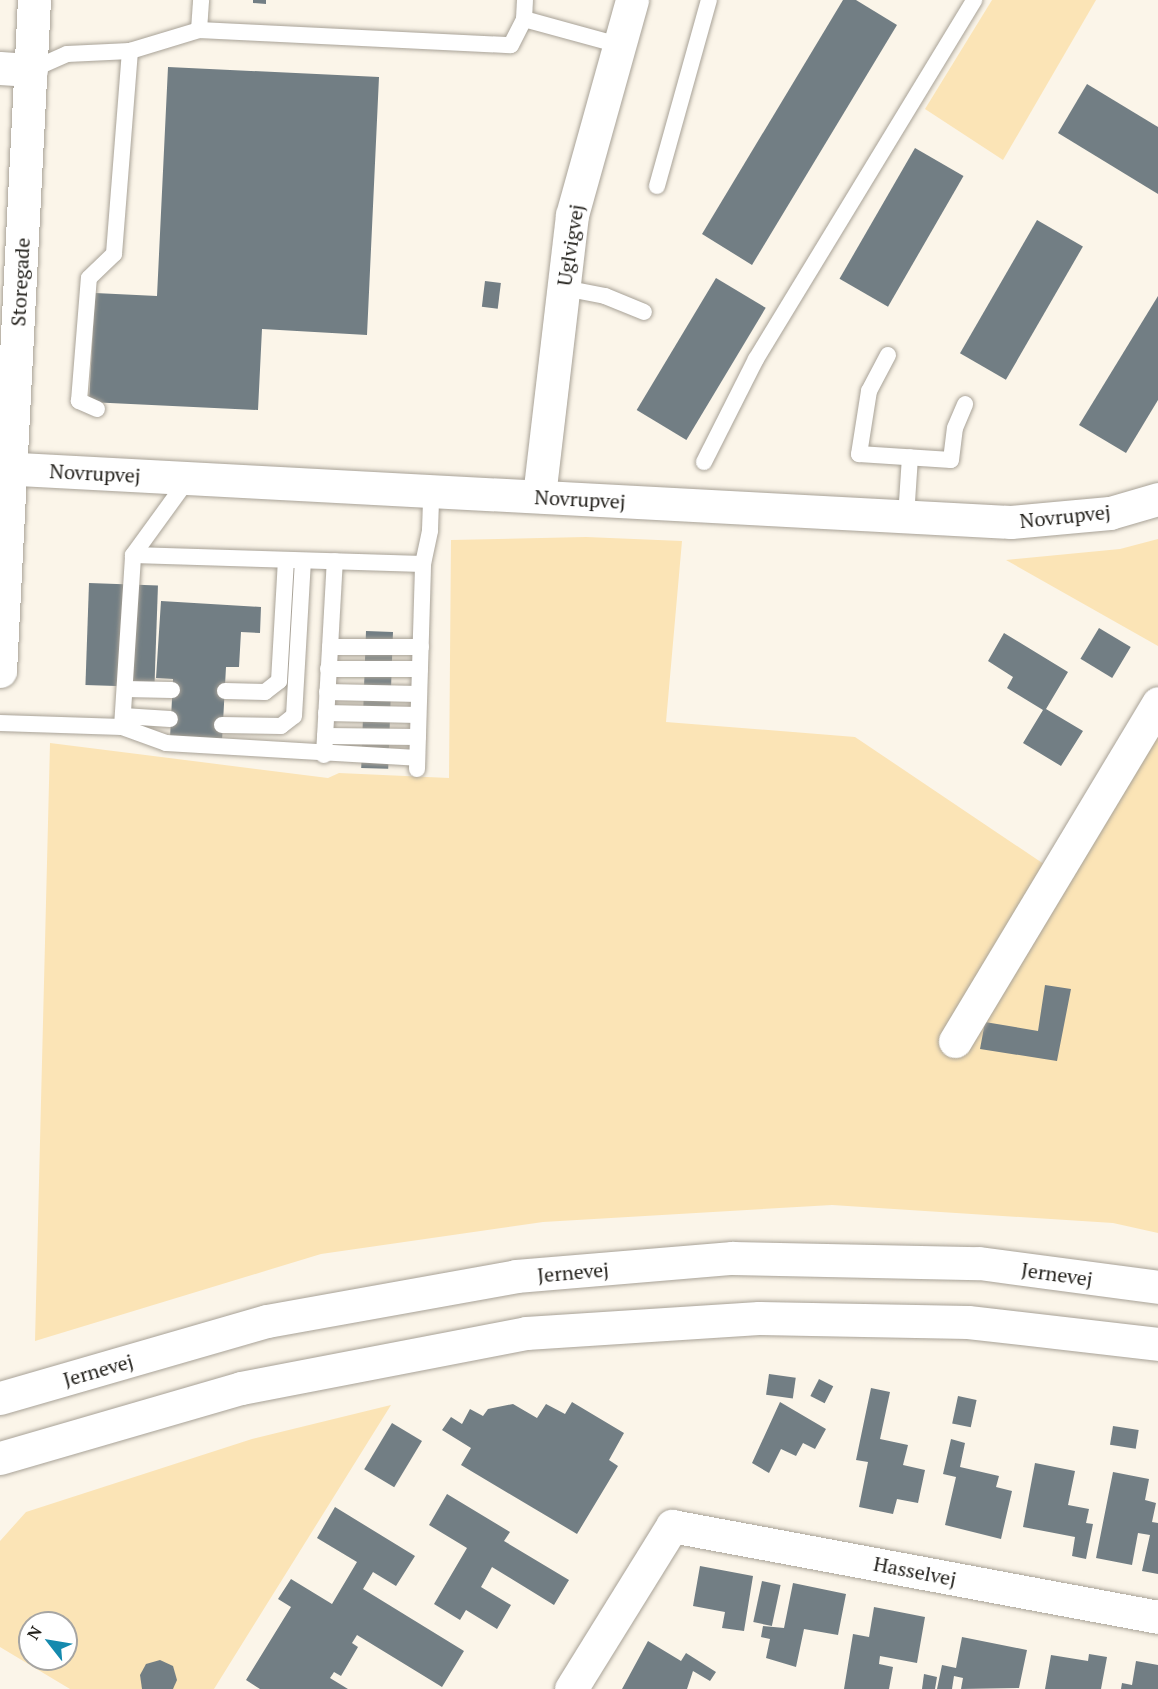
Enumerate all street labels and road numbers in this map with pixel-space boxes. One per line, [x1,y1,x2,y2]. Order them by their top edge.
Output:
street label: Uglvigvej [552,202,588,288]
street label: Storegade [6,237,34,327]
street label: Novrupvej [49,459,141,487]
street label: Novrupvej [534,485,626,513]
street label: Novrupvej [1018,499,1112,533]
street label: Jernevej [536,1257,610,1287]
street label: Jernevej [1020,1257,1094,1291]
street label: Jernevej [60,1349,136,1391]
street label: Hasselvej [872,1551,958,1591]

